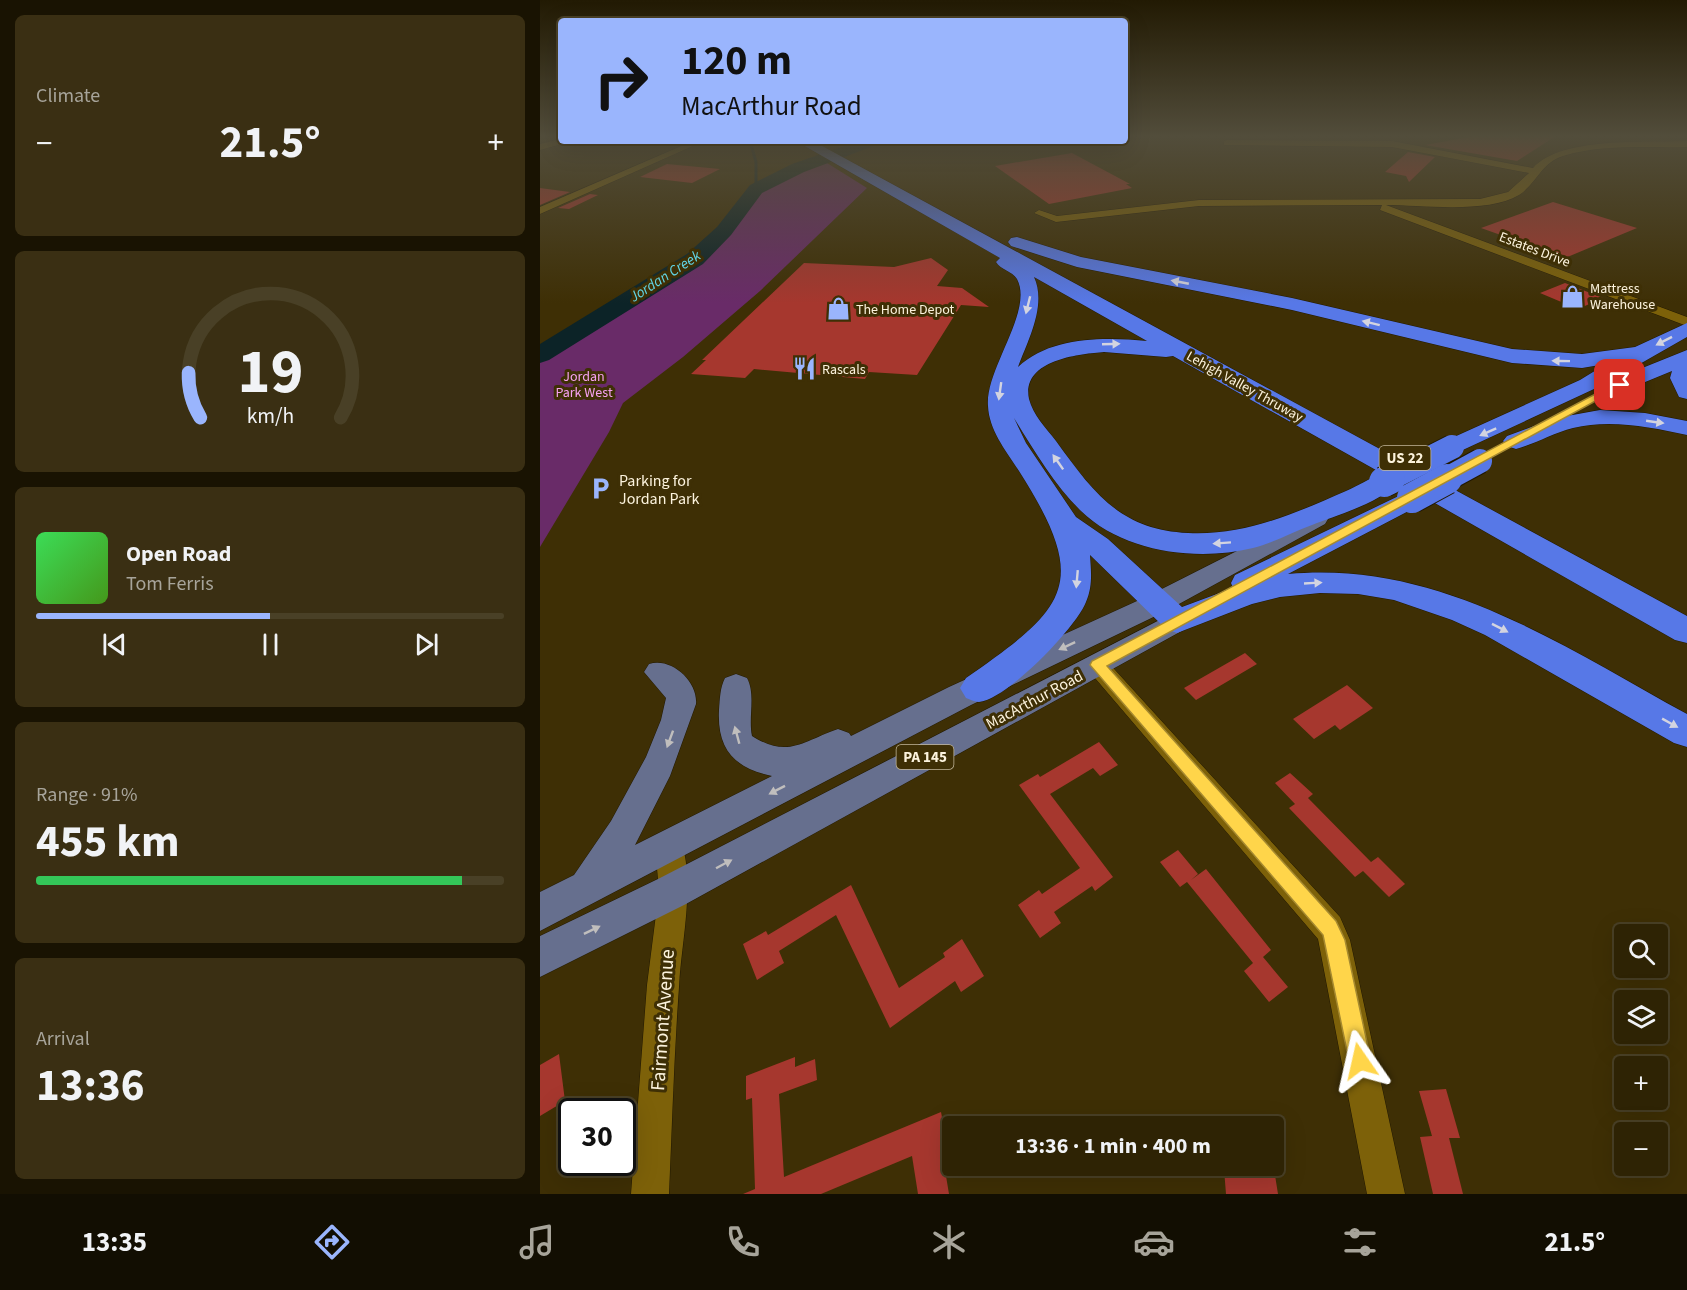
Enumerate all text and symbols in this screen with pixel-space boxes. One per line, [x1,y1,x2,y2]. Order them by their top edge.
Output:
text: 120 m [681,31,792,91]
icon: right [582,42,660,120]
text: Climate [36,82,100,110]
text: MacArthur Road [681,87,862,126]
text: 21.5° [219,111,321,175]
text: − [36,120,52,167]
text: + [488,120,504,167]
street label: Estates Drive [1496,227,1573,273]
water label: Jordan Creek [625,245,706,308]
one-way arrow [1170,277,1189,286]
place label: Mattress Warehouse [1590,279,1655,315]
shop icon: Mattress Warehouse [1559,283,1585,309]
shop icon: The Home Depot [825,296,851,322]
one-way arrow [1022,296,1032,314]
place label: The Home Depot [856,300,955,320]
one-way arrow [1361,317,1380,327]
text: 19 [237,328,303,417]
one-way arrow [1655,337,1672,346]
one-way arrow [1101,340,1120,349]
street label: Lehigh Valley Thruway [1183,346,1307,428]
restaurant icon: Rascals [791,356,817,382]
one-way arrow [1552,356,1571,365]
pin [1594,359,1645,410]
place label: Rascals [822,360,866,380]
park label: Jordan Park West [555,367,613,403]
icon: arrive [1603,368,1636,401]
one-way arrow [995,381,1005,400]
text: km/h [246,402,294,433]
one-way arrow [1645,417,1664,426]
one-way arrow [1478,427,1496,437]
road number: US 22 [1380,446,1430,470]
one-way arrow [1053,454,1064,470]
place label: Parking for Jordan Park [619,470,700,510]
parking icon: Parking for Jordan Park [588,476,614,502]
text: Open Road [126,538,231,570]
one-way arrow [1212,538,1231,547]
text: Tom Ferris [126,570,214,598]
one-way arrow [1072,570,1082,589]
one-way arrow [1304,578,1323,587]
one-way arrow [1492,623,1509,633]
icon: previous [98,628,131,661]
icon: pause [254,628,287,661]
icon: next [410,628,443,661]
one-way arrow [1059,642,1076,651]
street label: MacArthur Road [982,665,1087,735]
one-way arrow [1662,718,1679,728]
one-way arrow [731,726,741,744]
one-way arrow [664,730,674,748]
road number: PA 145 [896,745,954,769]
text: Range · 91% [36,781,137,809]
one-way arrow [768,785,785,795]
text: 455 km [36,810,180,874]
one-way arrow [716,859,733,869]
map controls [1614,924,1668,1176]
button: search [1614,924,1668,978]
one-way arrow [584,926,601,935]
street label: Fairmont Avenue [644,948,682,1092]
button: layers [1614,990,1668,1044]
text: Arrival [36,1025,90,1053]
position arrow [1328,1029,1392,1093]
text: 13:36 [36,1054,145,1118]
button: + [1614,1056,1668,1110]
speed limit sign: 30 [558,1098,636,1176]
button: − [1614,1122,1668,1176]
text: 13:36 · 1 min · 400 m [1015,1130,1211,1162]
icon: directions [311,1221,353,1263]
icon: music [516,1221,558,1263]
icon: phone [722,1221,764,1263]
icon: climate [928,1221,970,1263]
icon: car [1133,1221,1175,1263]
icon: filters [1339,1221,1381,1263]
text: 13:35 [82,1223,147,1262]
text: 21.5° [1544,1223,1605,1262]

